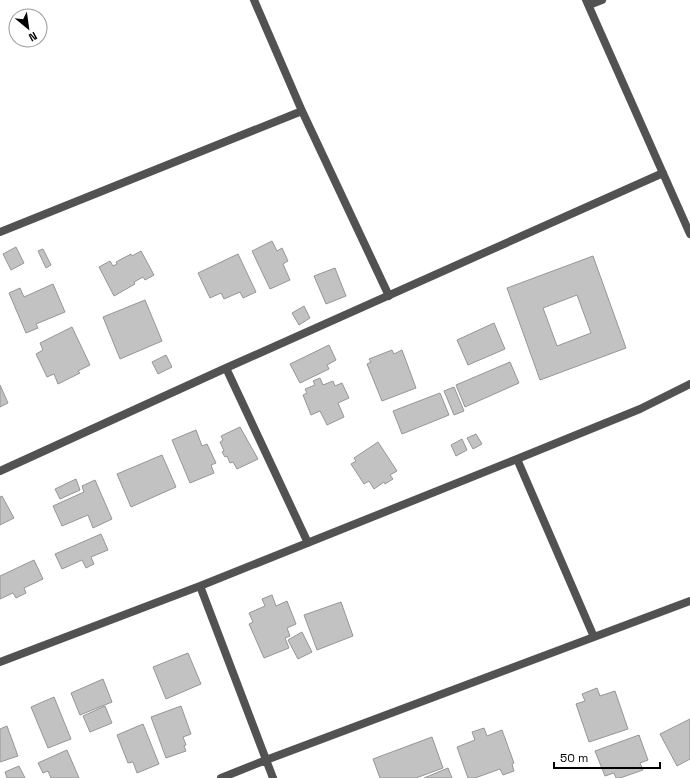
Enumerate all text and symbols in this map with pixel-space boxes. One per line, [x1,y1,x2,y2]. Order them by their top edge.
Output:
north arrow [8,8,48,48]
text: N [26,29,39,45]
scale bar [554,744,660,770]
text: 50 m [560,750,588,766]

